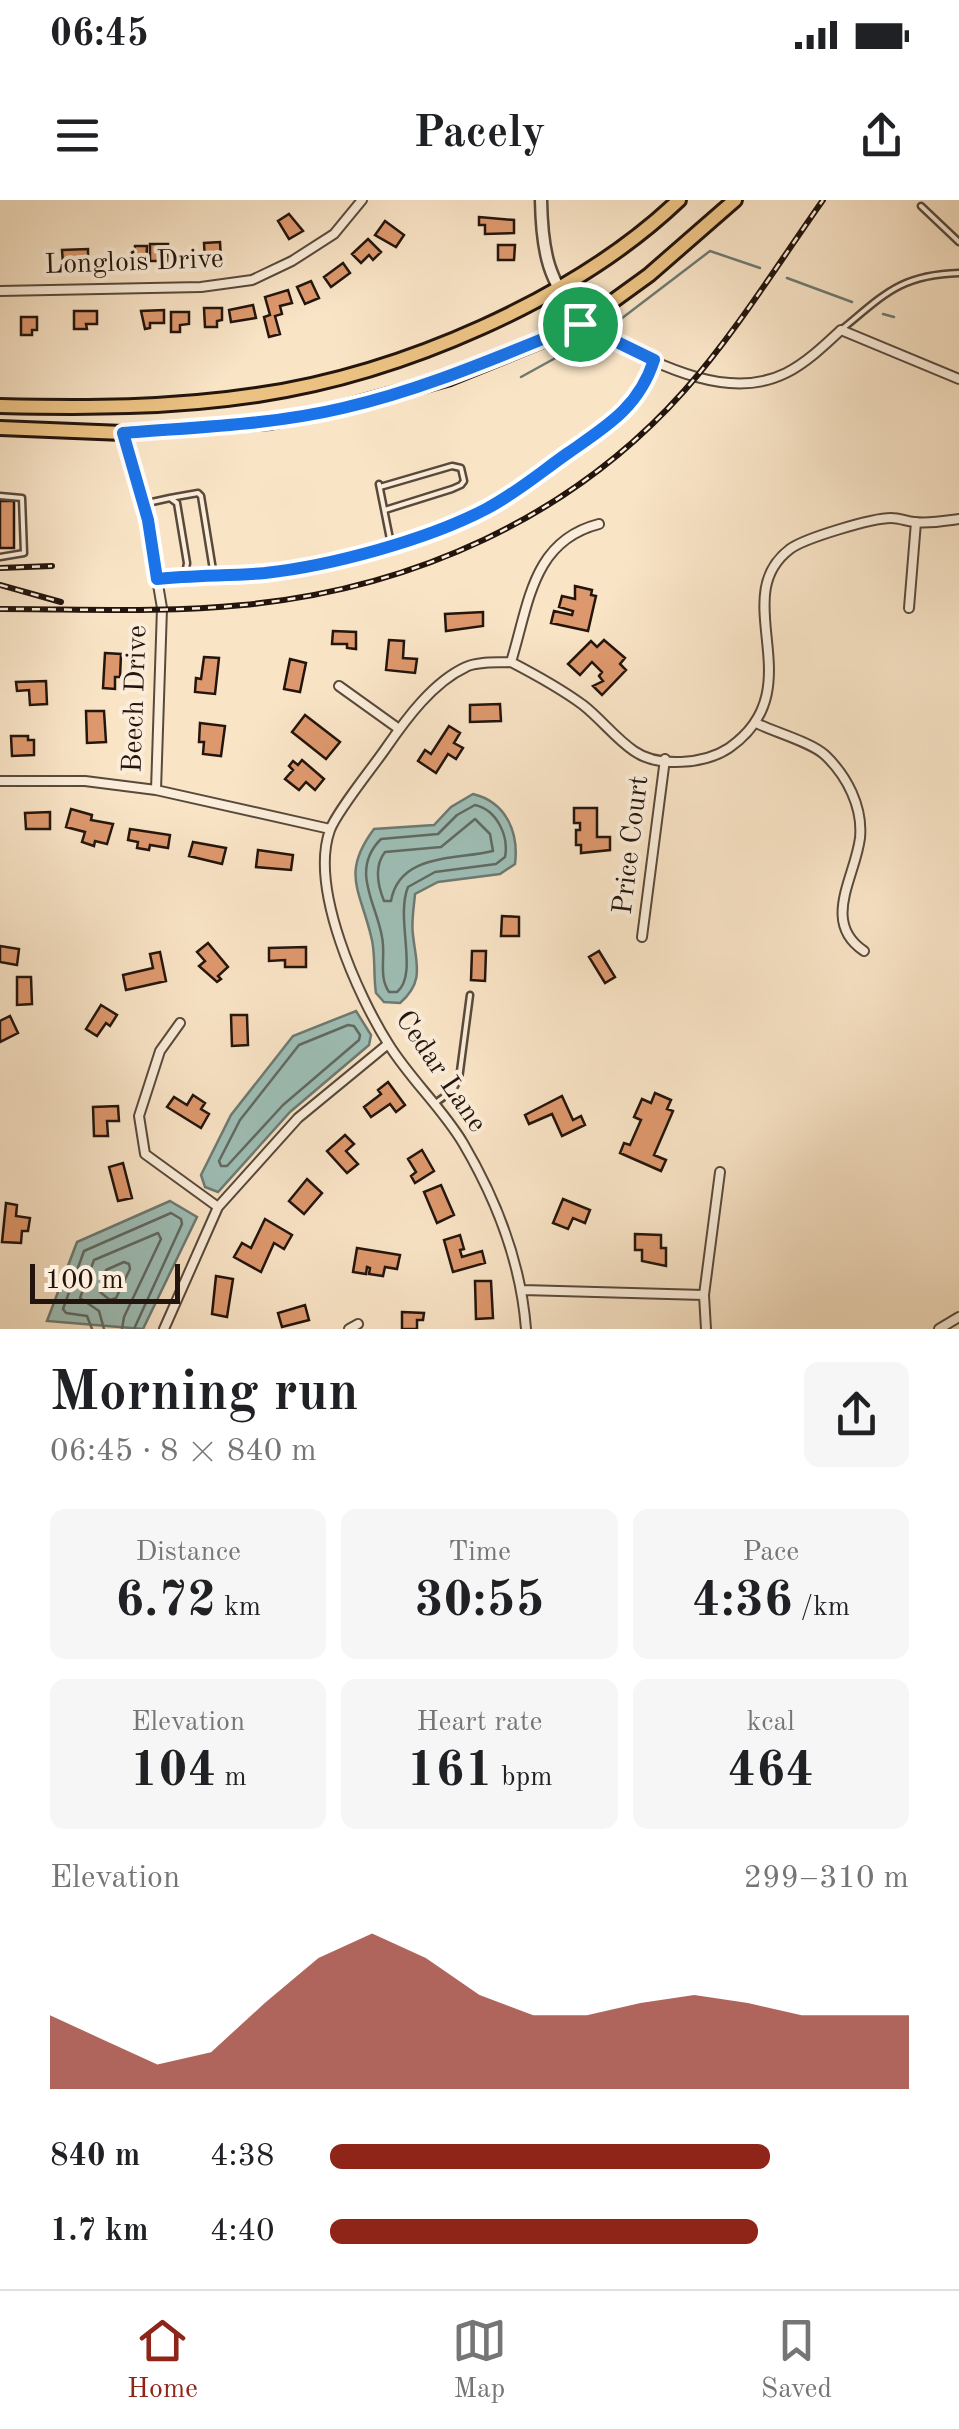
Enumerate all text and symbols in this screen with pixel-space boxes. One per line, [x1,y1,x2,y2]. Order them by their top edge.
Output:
text: 06:45 [50,16,149,54]
icon: menu [50,108,105,163]
icon: share [854,108,909,163]
text: Pacely [413,112,546,157]
street label: Longlois Drive [44,246,224,280]
pin [538,282,623,367]
icon: arrive [553,297,608,352]
street label: Beech Drive [119,625,153,773]
street label: Price Court [610,774,654,916]
street label: Cedar Lane [389,1006,491,1138]
scale bar [30,1259,180,1304]
text: 100 m [45,1267,124,1295]
button: share [804,1362,909,1467]
text: Morning run [50,1367,359,1422]
text: 06:45 · 8 × 840 m [50,1436,317,1468]
text: Distance [135,1539,241,1567]
text: Time [448,1539,511,1567]
text: Pace [742,1539,799,1567]
text: 6.72 [115,1577,216,1627]
text: 30:55 [414,1577,544,1627]
text: 4:36 [692,1577,793,1627]
text: km [216,1594,261,1622]
text: /km [793,1594,850,1622]
text: Elevation [131,1709,245,1737]
text: Heart rate [417,1709,542,1737]
text: kcal [747,1709,795,1737]
text: 104 [130,1747,217,1797]
text: 161 [407,1747,494,1797]
text: 464 [727,1747,814,1797]
text: m [217,1764,247,1792]
text: bpm [494,1764,552,1792]
text: Elevation [50,1863,180,1895]
text: 299–310 m [743,1863,909,1895]
text: 840 m [50,2141,140,2173]
text: 4:38 [210,2141,275,2173]
text: 1.7 km [50,2216,149,2248]
text: 4:40 [210,2216,275,2248]
tab: Home [127,2313,198,2408]
tab: Map [452,2313,507,2408]
tab: Saved [761,2313,832,2408]

